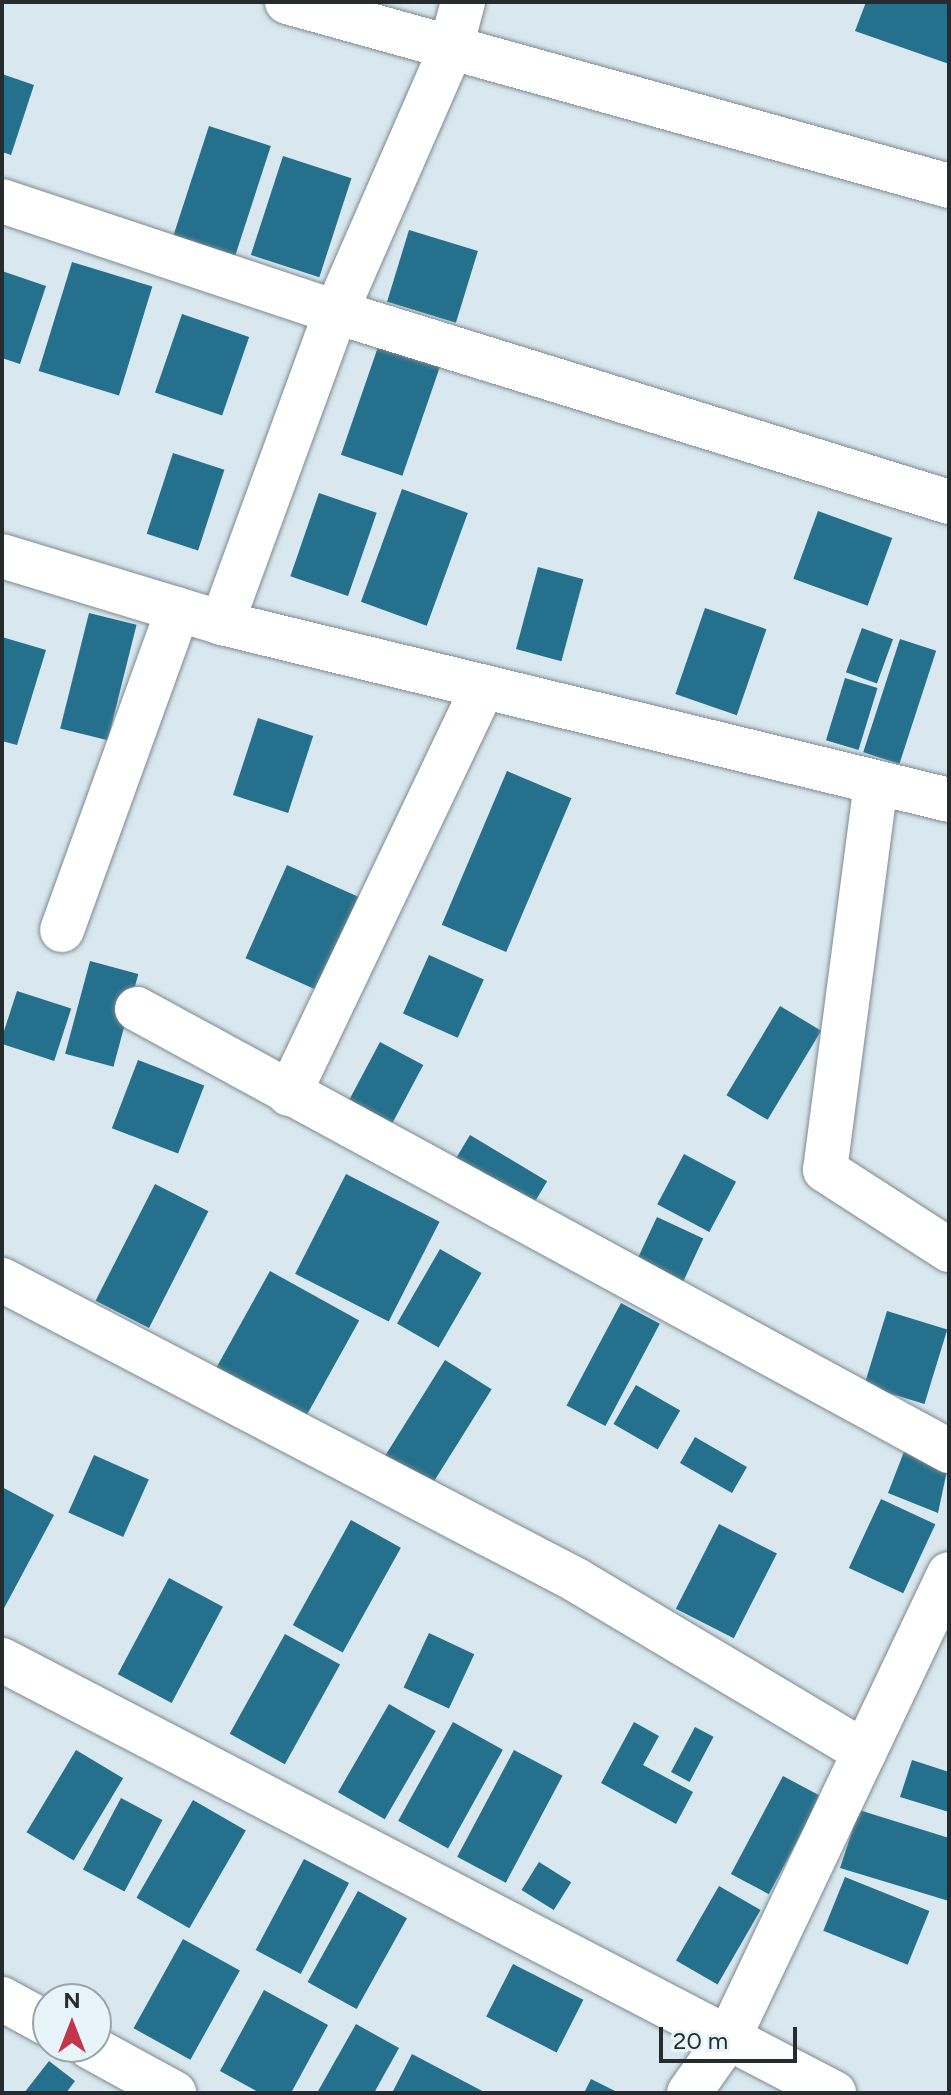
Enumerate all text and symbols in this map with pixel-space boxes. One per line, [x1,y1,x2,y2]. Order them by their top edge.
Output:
north arrow [32,1983,112,2063]
text: N [63,1987,81,2014]
scale bar [663,2011,801,2061]
text: 20 m [673,2026,728,2055]

